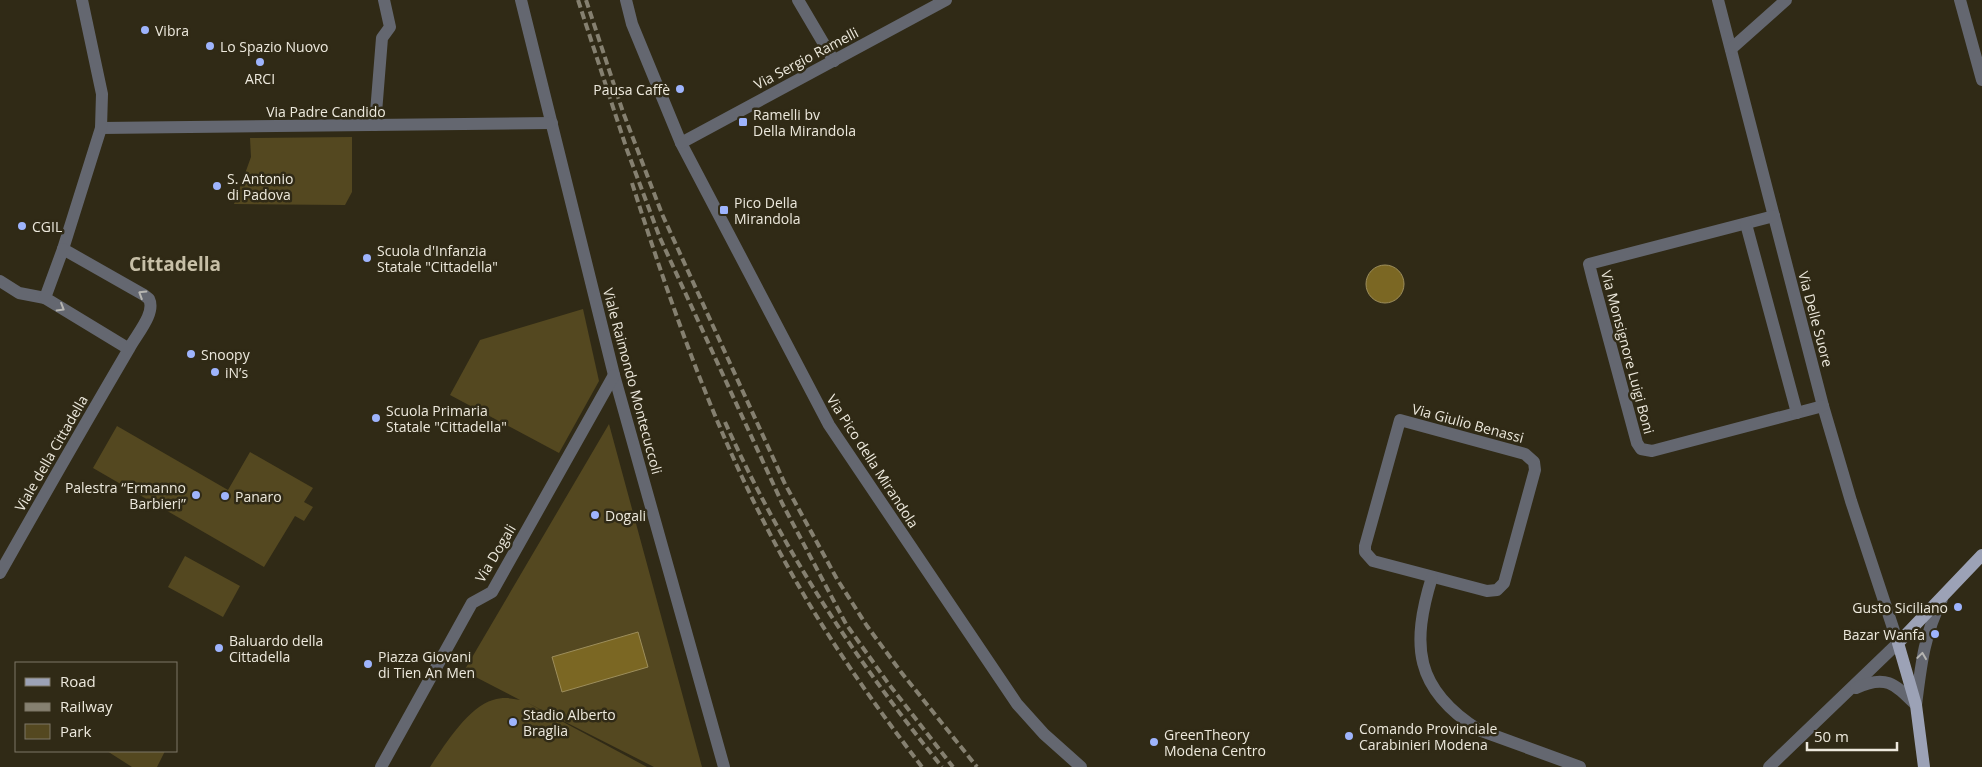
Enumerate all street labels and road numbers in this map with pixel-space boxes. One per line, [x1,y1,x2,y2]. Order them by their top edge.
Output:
street label: Via Sergio Ramelli [751,22,861,94]
street label: Via Padre Candido [266,102,386,121]
street label: Via Monsignore Luigi Boni [1597,268,1659,436]
street label: Via Delle Suore [1794,269,1838,369]
street label: Viale Raimondo Montecuccoli [599,286,667,476]
street label: Via Pico della Mirandola [823,391,923,531]
street label: Viale della Cittadella [10,392,92,514]
street label: Via Giulio Benassi [1410,399,1526,447]
street label: Via Dogali [470,521,520,585]

